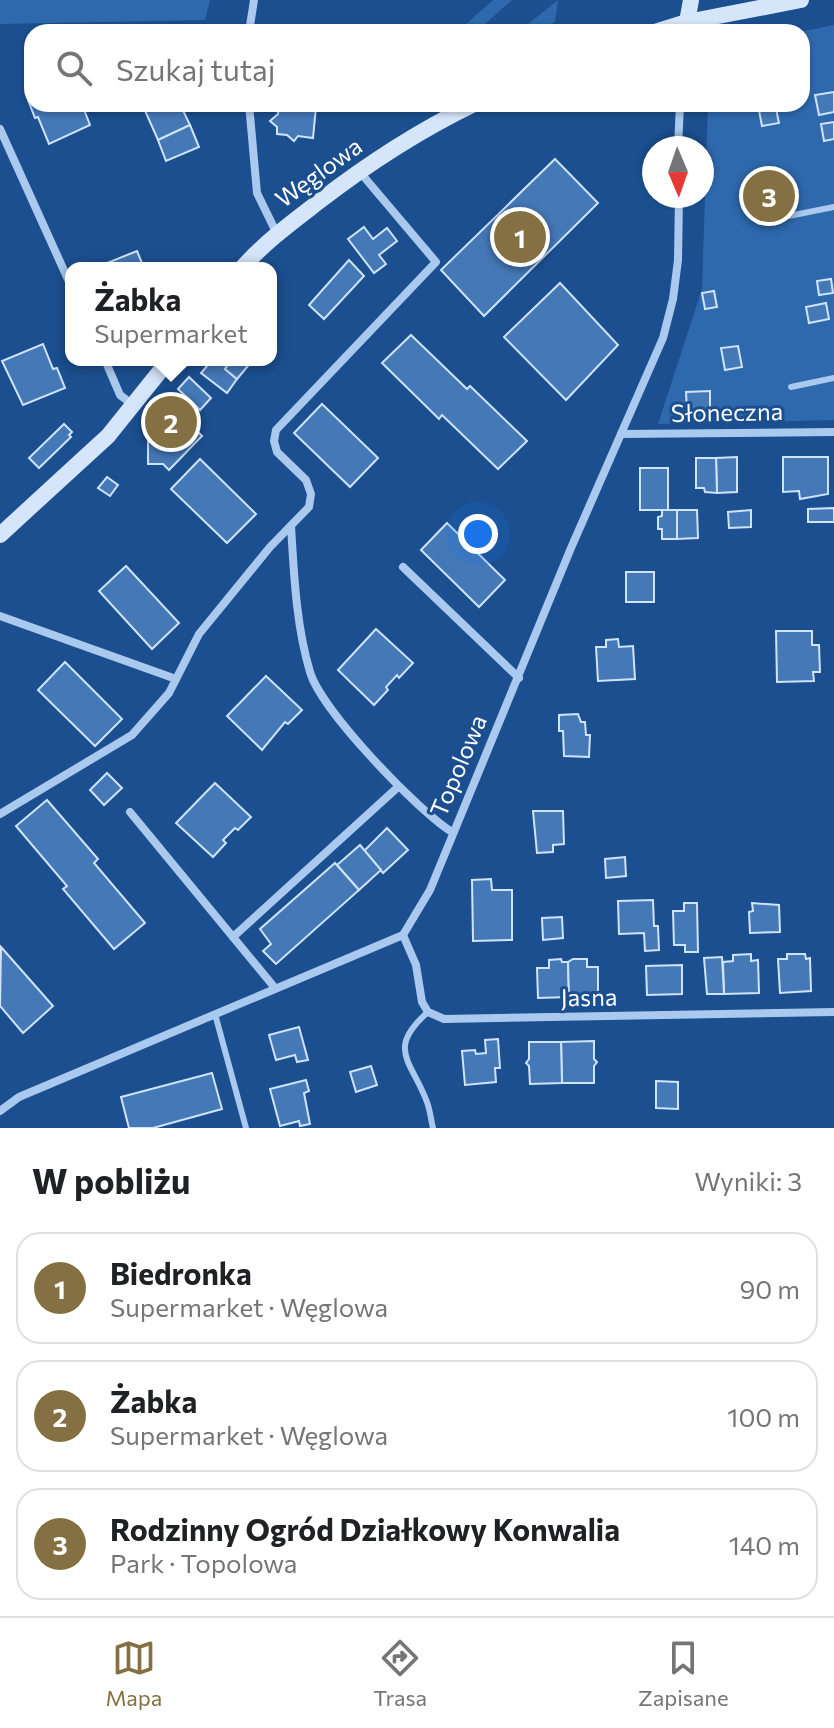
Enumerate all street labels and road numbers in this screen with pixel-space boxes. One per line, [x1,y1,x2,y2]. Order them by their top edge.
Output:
street label: Węglowa [269,131,367,213]
street label: Słoneczna [671,396,783,427]
street label: Topolowa [423,710,492,821]
street label: Jasna [560,982,618,1011]

